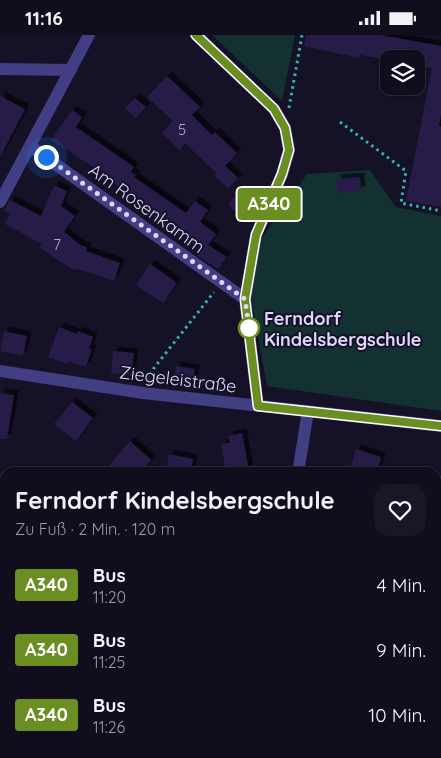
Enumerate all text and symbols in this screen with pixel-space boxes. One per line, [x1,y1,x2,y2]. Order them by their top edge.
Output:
text: 11:16 [25,6,63,30]
map controls [380,50,425,95]
button: layers [380,50,425,95]
house number: 5 [178,120,186,139]
your location [34,145,59,170]
street label: Am Rosenkamm [84,158,210,258]
line badge: A340 [234,188,304,220]
text: A340 [248,192,290,215]
house number: 7 [53,235,61,254]
place label: Ferndorf Kindelsbergschule [264,307,421,351]
marker: Ferndorf Kindelsbergschule [238,317,260,339]
street label: Ziegeleistraße [118,360,238,398]
button: heart [374,484,426,536]
text: Ferndorf Kindelsbergschule [15,485,335,515]
text: Zu Fuß · 2 Min. · 120 m [15,519,175,539]
text: Bus [93,563,126,587]
text: A340 [25,573,68,596]
text: 4 Min. [377,573,426,597]
text: 11:20 [93,587,126,607]
text: Bus [93,628,126,652]
text: A340 [25,638,68,661]
text: 9 Min. [376,638,426,662]
text: 11:25 [93,652,125,672]
text: Bus [93,693,126,717]
text: A340 [25,703,68,726]
text: 10 Min. [368,703,426,727]
text: 11:26 [93,717,125,737]

